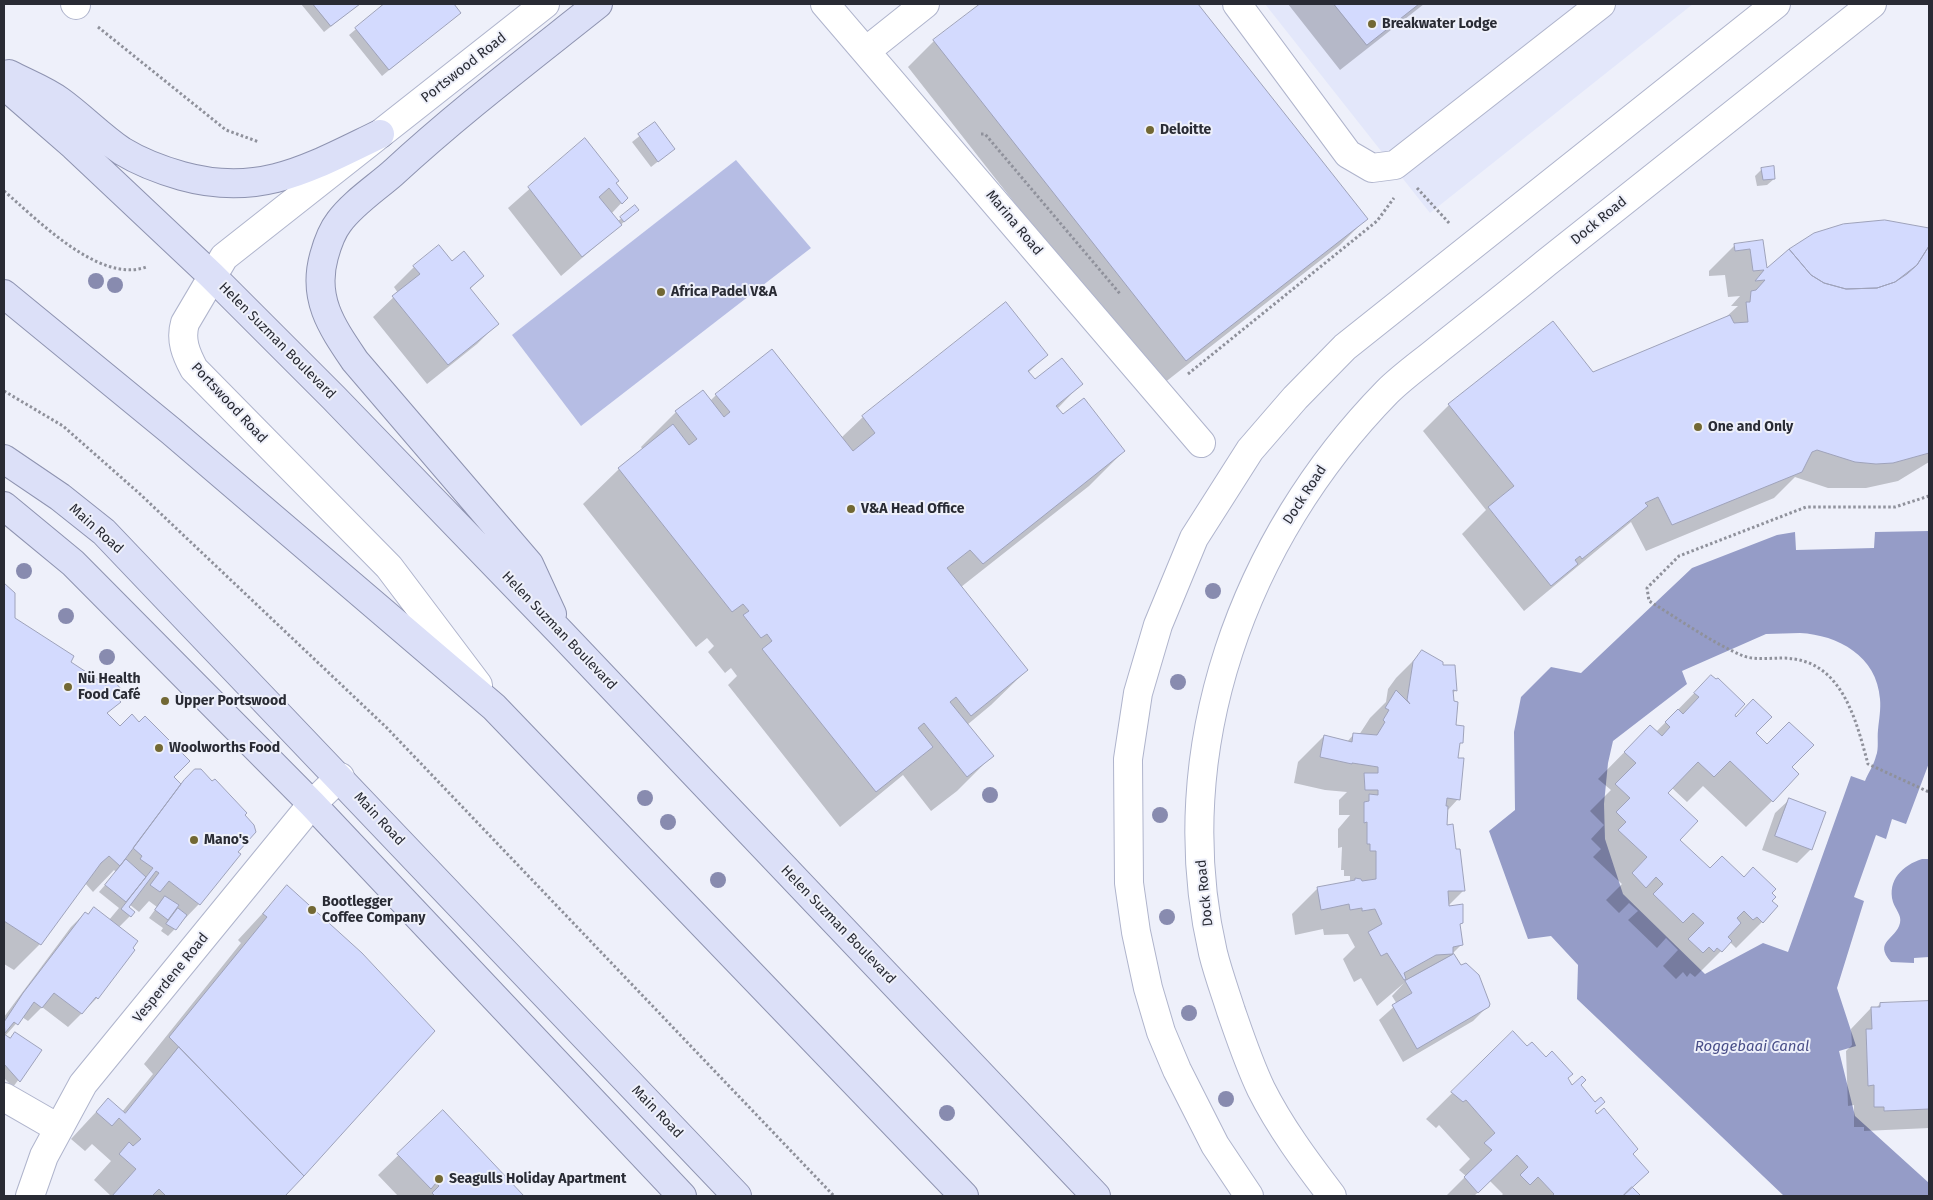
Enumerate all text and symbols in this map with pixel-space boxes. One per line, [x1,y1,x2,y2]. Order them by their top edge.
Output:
place label: Breakwater Lodge [1382,16,1497,32]
marker: Breakwater Lodge [1366,18,1378,30]
street label: Portswood Road [418,30,510,106]
place label: Deloitte [1160,122,1211,138]
marker: Deloitte [1144,124,1156,136]
street label: Marina Road [982,187,1046,259]
street label: Dock Road [1568,193,1630,249]
street label: Helen Suzman Boulevard [215,279,339,403]
place label: Africa Padel V&A [671,284,777,300]
marker: Africa Padel V&A [655,286,667,298]
street label: Portswood Road [188,359,270,447]
place label: One and Only [1708,419,1793,435]
marker: One and Only [1692,421,1704,433]
street label: Dock Road [1280,462,1330,528]
street label: Main Road [66,500,126,558]
place label: V&A Head Office [861,501,964,517]
marker: V&A Head Office [845,503,857,515]
street label: Helen Suzman Boulevard [498,568,620,694]
place label: Nü Health Food Café [78,671,141,704]
marker: Nü Health Food Café [62,681,74,693]
place label: Upper Portswood [175,693,287,709]
marker: Upper Portswood [159,695,171,707]
place label: Woolworths Food [169,740,280,756]
marker: Woolworths Food [153,742,165,754]
street label: Main Road [350,789,408,849]
place label: Mano's [204,832,249,848]
marker: Mano's [188,834,200,846]
street label: Dock Road [1193,859,1217,927]
street label: Helen Suzman Boulevard [777,862,899,988]
place label: Bootlegger Coffee Company [322,894,425,926]
marker: Bootlegger Coffee Company [306,904,318,916]
street label: Vesperdene Road [130,930,212,1026]
water label: Roggebaai Canal [1695,1038,1809,1056]
street label: Main Road [628,1082,686,1142]
place label: Seagulls Holiday Apartment [449,1171,626,1187]
marker: Seagulls Holiday Apartment [433,1173,445,1185]

